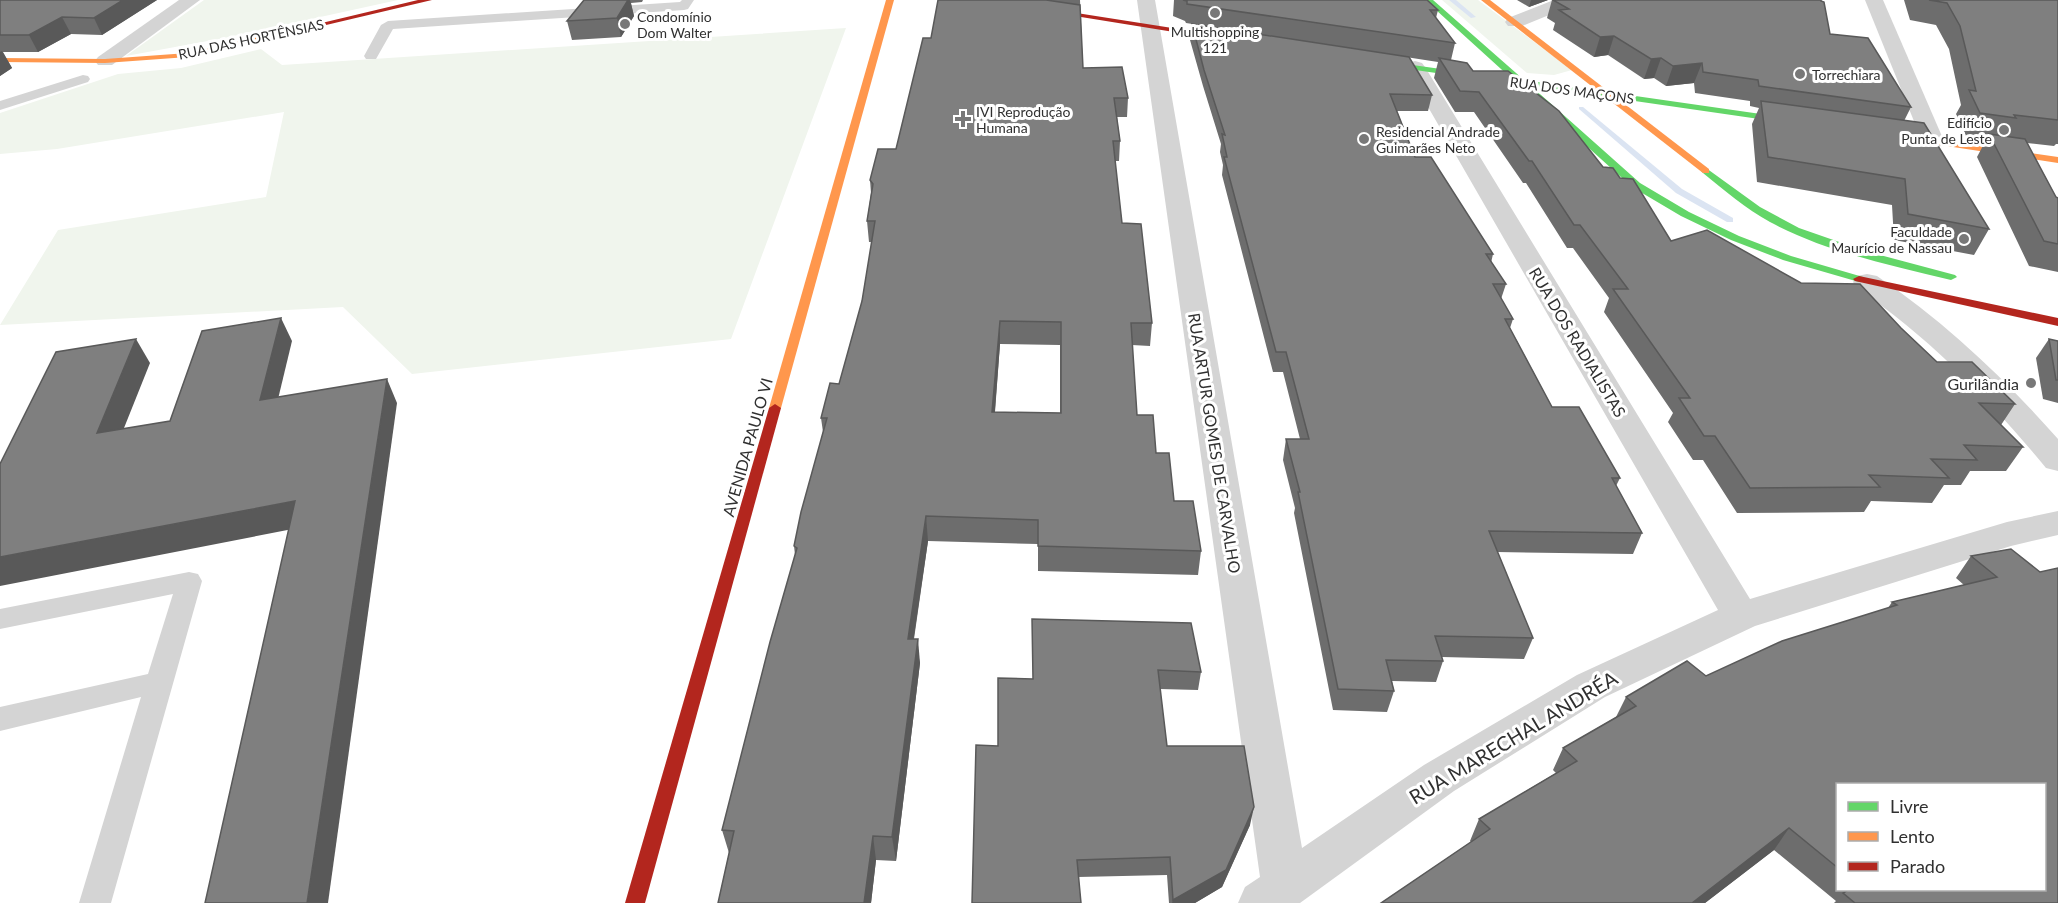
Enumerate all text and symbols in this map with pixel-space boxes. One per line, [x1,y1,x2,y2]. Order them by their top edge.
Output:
marker: Multishopping 121 [1208,6,1222,20]
place label: Condomínio Dom Walter [637,8,712,41]
street label: RUA DAS HORTÊNSIAS [177,15,325,63]
marker: Condomínio Dom Walter [618,17,632,31]
place label: Multishopping 121 [1171,23,1259,56]
place label: Torrechiara [1812,66,1881,83]
marker: Torrechiara [1793,67,1807,81]
street label: RUA DOS MAÇONS [1509,73,1635,107]
place label: IVI Reprodução Humana [976,103,1070,136]
marker: IVI Reprodução Humana [954,110,972,128]
place label: Edifício Punta de Leste [1901,114,1992,147]
place label: Residencial Andrade Guimarães Neto [1376,123,1500,156]
marker: Edifício Punta de Leste [1997,123,2011,137]
marker: Residencial Andrade Guimarães Neto [1357,132,1371,146]
place label: Faculdade Maurício de Nassau [1831,223,1952,256]
marker: Faculdade Maurício de Nassau [1957,232,1971,246]
street label: RUA DOS RADIALISTAS [1526,264,1630,420]
street label: RUA ARTUR GOMES DE CARVALHO [1185,311,1245,575]
place label: Gurilândia [1947,374,2019,393]
street label: AVENIDA PAULO VI [718,375,776,519]
marker: Gurilândia [2024,376,2038,390]
street label: RUA MARECHAL ANDRÉA [1405,665,1622,809]
legend [1836,783,2046,891]
text: Livre [1890,795,1929,817]
text: Lento [1890,825,1935,847]
text: Parado [1890,855,1945,877]

